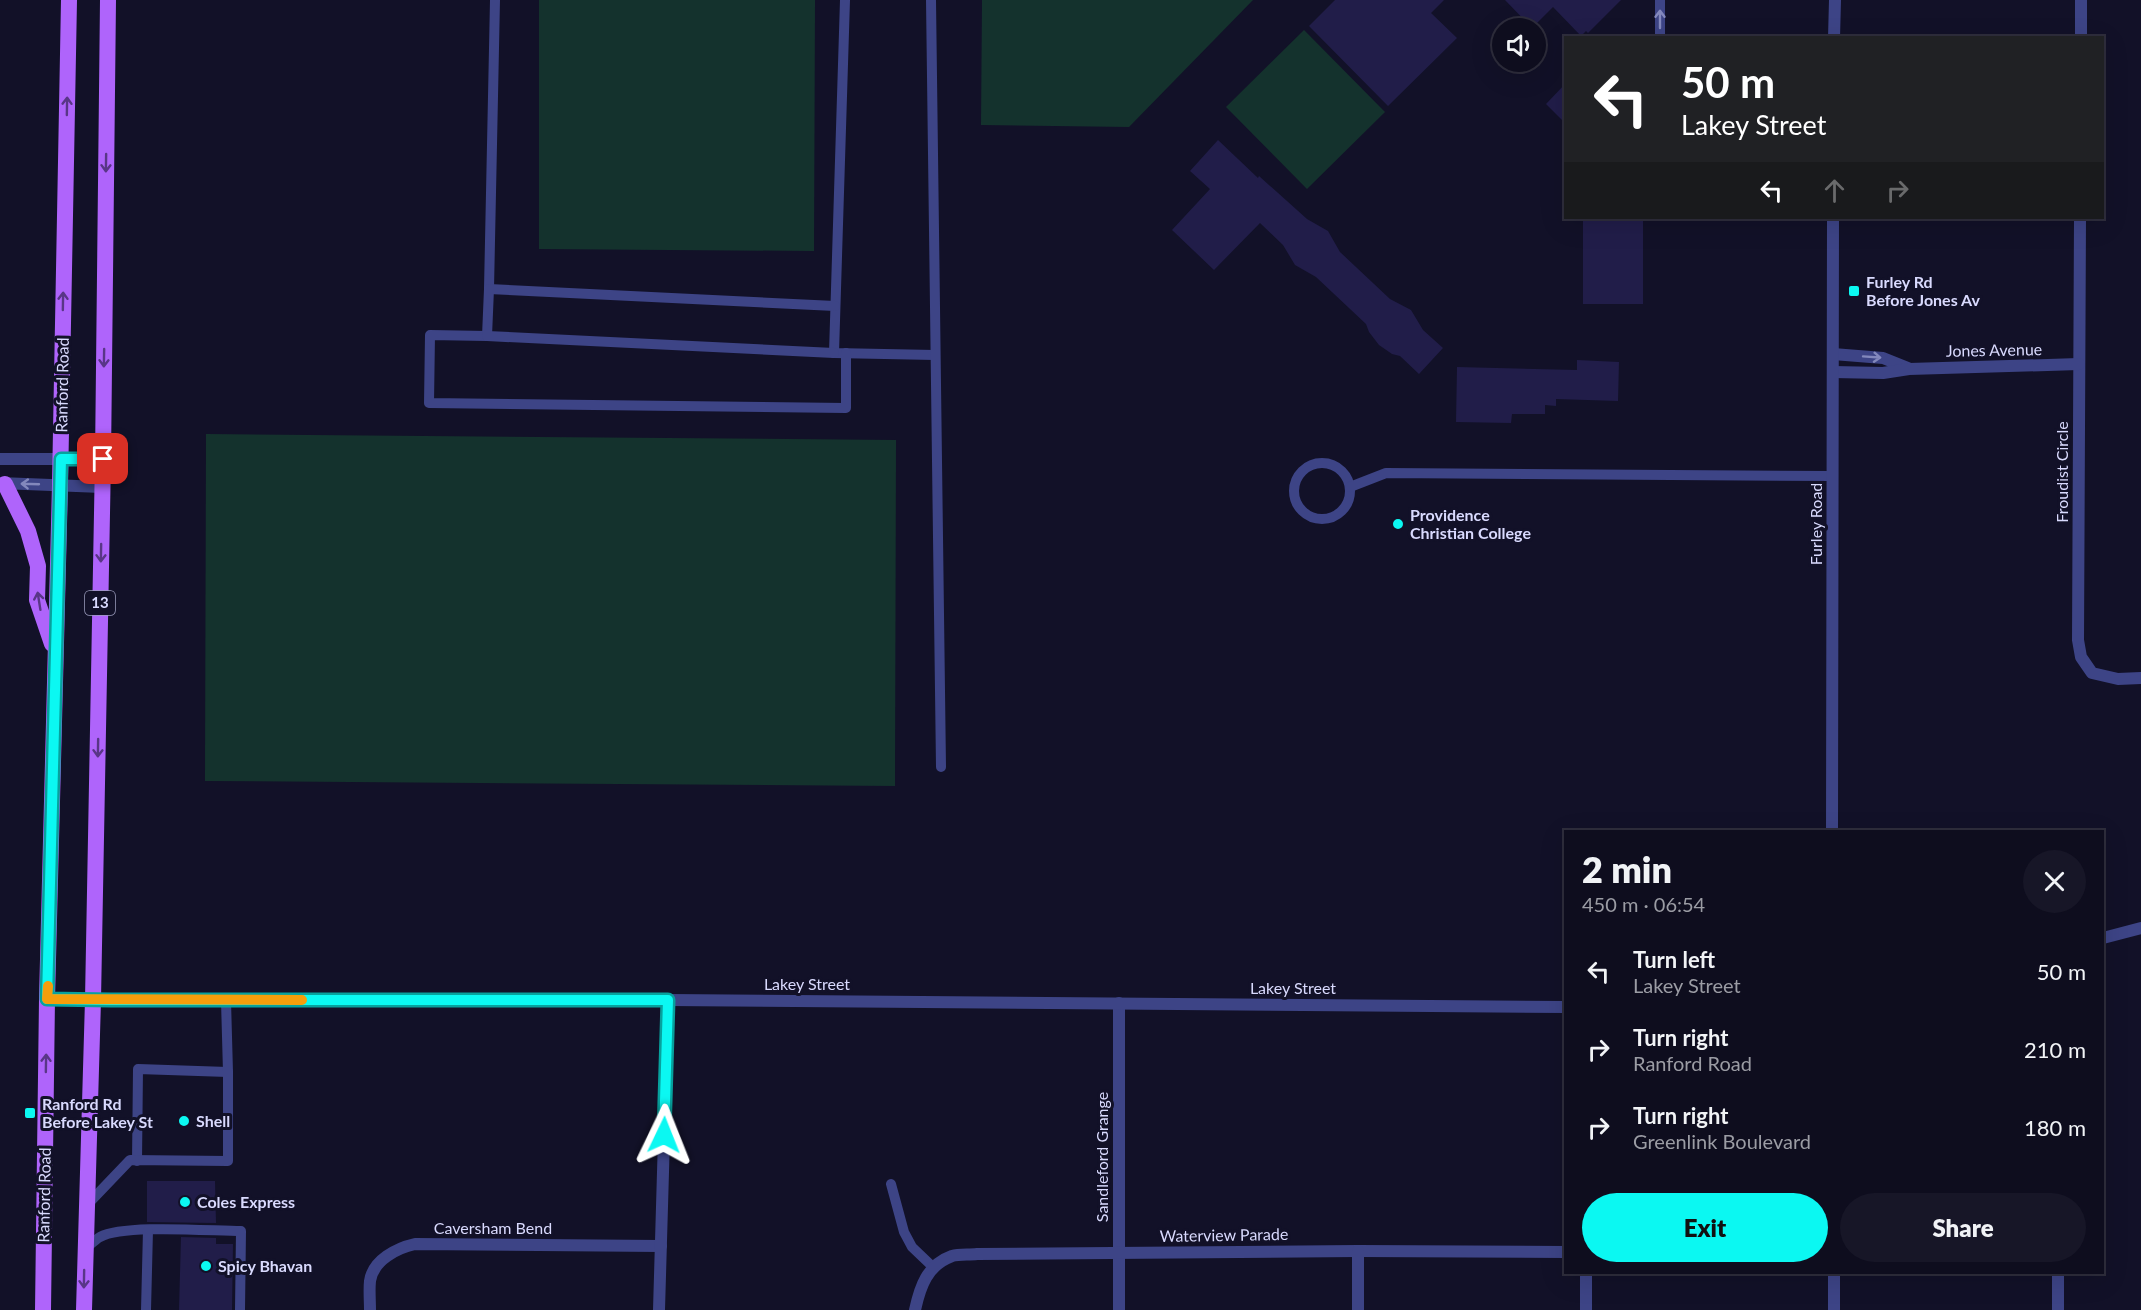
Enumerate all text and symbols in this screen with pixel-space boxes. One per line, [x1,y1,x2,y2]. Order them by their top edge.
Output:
one-way arrow [1654,9,1666,29]
map controls [1492,18,1546,72]
button: sound [1492,18,1546,72]
text: 50 m [1681,57,1775,107]
icon: left [1582,60,1660,138]
one-way arrow [61,96,73,116]
text: Lakey Street [1681,108,1826,141]
one-way arrow [100,153,112,173]
icon: left [1755,174,1788,207]
icon: ahead [1818,174,1851,207]
icon: right [1881,174,1914,207]
place label: Furley Rd Before Jones Av [1866,272,1980,309]
marker: Furley Rd Before Jones Av [1847,284,1861,298]
one-way arrow [58,291,69,311]
street label: Ranford Road [51,337,72,433]
street label: Jones Avenue [1946,339,2042,360]
one-way arrow [98,348,110,368]
one-way arrow [1862,352,1881,363]
street label: Froudist Circle [2052,421,2071,523]
pin [77,433,128,484]
icon: arrive [86,442,119,475]
one-way arrow [21,479,41,490]
street label: Furley Road [1806,483,1825,565]
place label: Providence Christian College [1410,505,1531,542]
marker: Providence Christian College [1391,517,1405,531]
one-way arrow [95,543,107,563]
one-way arrow [33,591,44,611]
road number: 13 [85,591,115,615]
one-way arrow [92,738,103,758]
text: 2 min [1582,847,1672,891]
button: close [2023,850,2086,913]
text: 450 m · 06:54 [1582,892,1705,916]
text: Turn left [1633,946,1715,973]
icon: left [1582,955,1615,988]
text: 50 m [2037,958,2086,985]
text: Lakey Street [1633,973,1741,997]
street label: Lakey Street [764,974,850,993]
street label: Lakey Street [1250,978,1336,997]
text: Turn right [1633,1024,1728,1051]
icon: right [1582,1033,1615,1066]
text: 210 m [2024,1036,2086,1063]
text: Ranford Road [1633,1051,1752,1075]
one-way arrow [40,1053,52,1073]
street label: Sandleford Grange [1092,1092,1111,1222]
place label: Ranford Rd Before Lakey St [42,1094,153,1131]
text: Turn right [1633,1102,1728,1129]
position arrow [632,1103,696,1167]
marker: Ranford Rd Before Lakey St [23,1106,37,1120]
place label: Shell [196,1111,230,1130]
icon: right [1582,1111,1615,1144]
marker: Shell [177,1114,191,1128]
text: 180 m [2024,1114,2086,1141]
text: Greenlink Boulevard [1633,1129,1811,1153]
street label: Ranford Road [33,1147,54,1243]
place label: Coles Express [197,1192,295,1211]
button: Exit [1582,1193,1828,1262]
button: Share [1840,1193,2086,1262]
marker: Coles Express [178,1195,192,1209]
street label: Caversham Bend [434,1218,552,1237]
street label: Waterview Parade [1160,1224,1288,1245]
place label: Spicy Bhavan [218,1256,312,1275]
marker: Spicy Bhavan [199,1259,213,1273]
one-way arrow [78,1269,90,1289]

